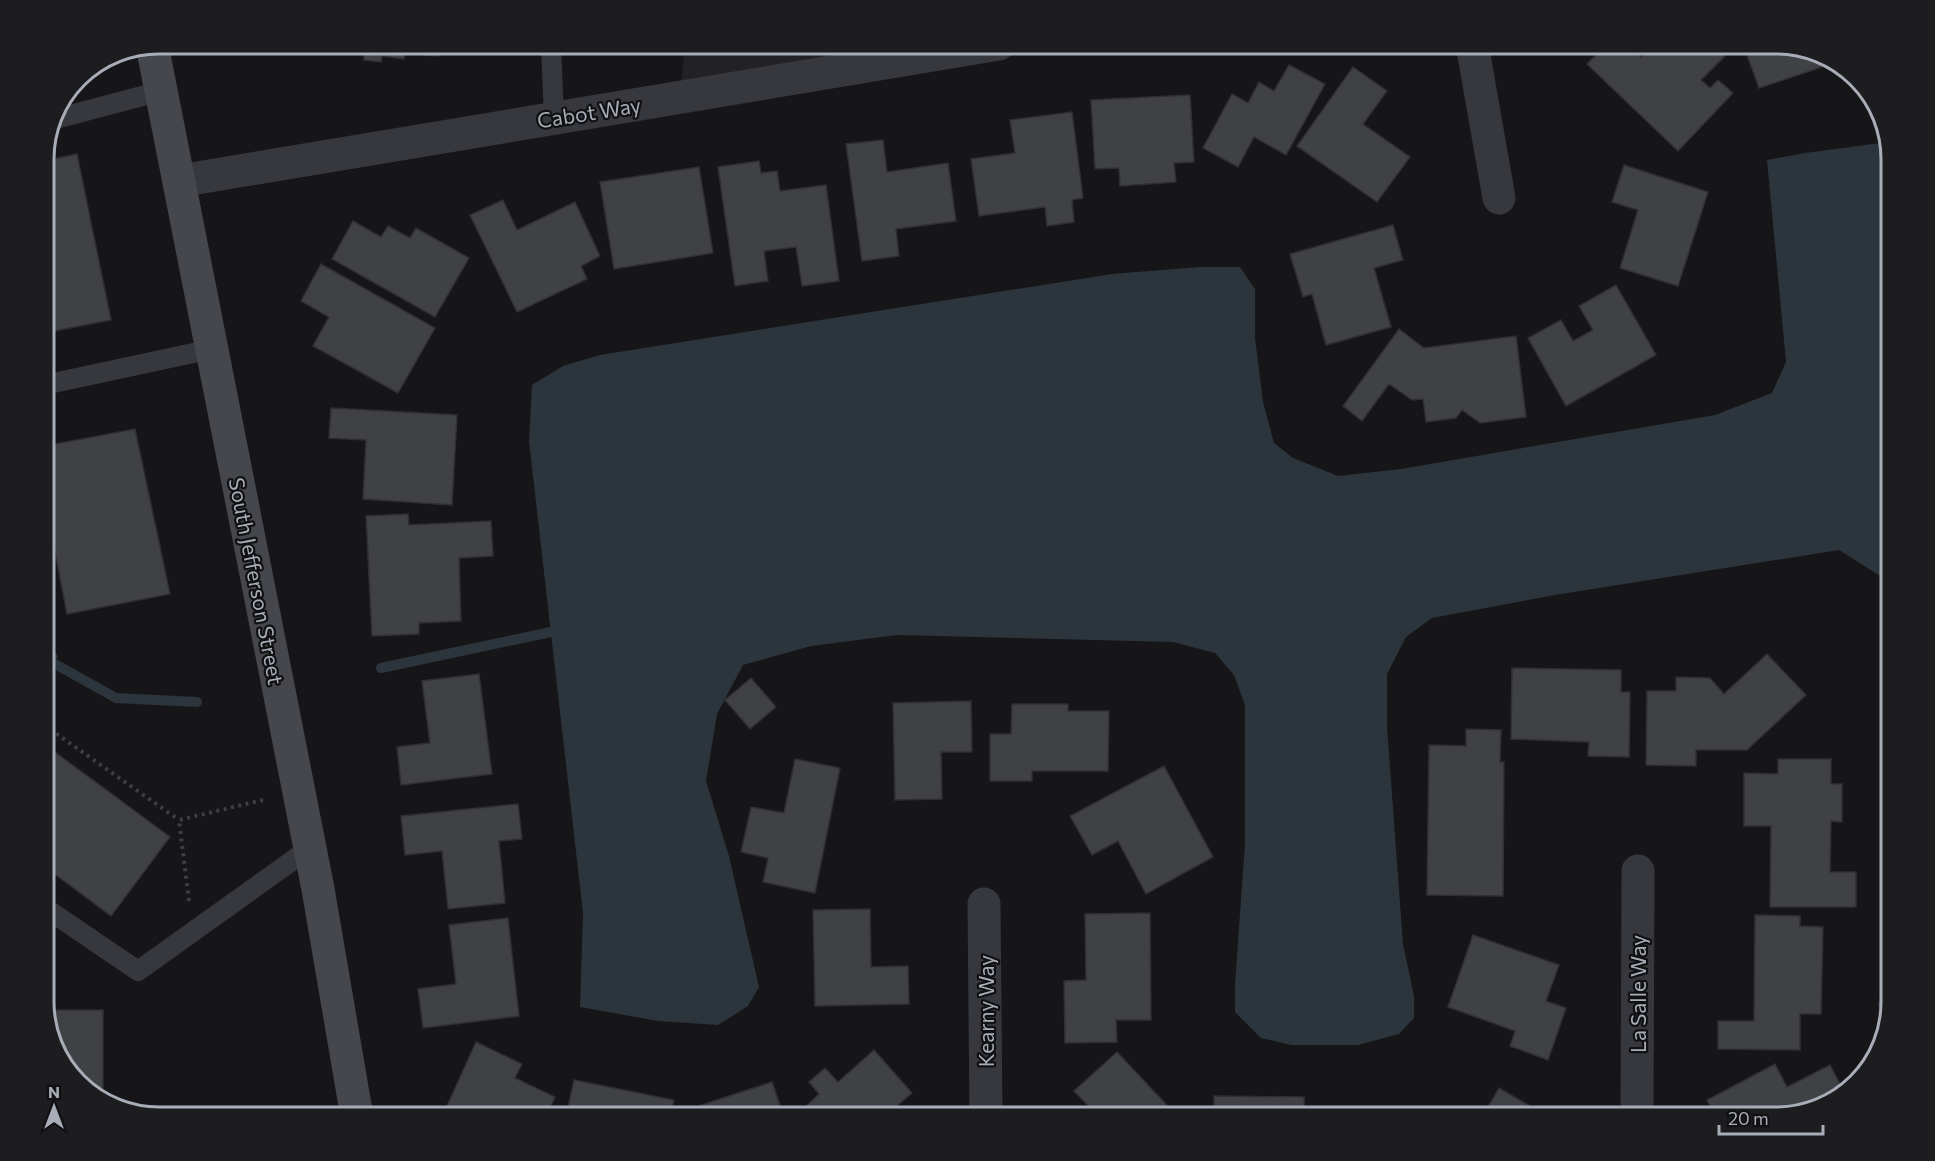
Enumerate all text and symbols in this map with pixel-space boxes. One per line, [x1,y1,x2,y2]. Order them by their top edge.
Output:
street label: Cabot Way [535,91,643,133]
street label: South Jefferson Street [225,475,289,687]
street label: La Salle Way [1625,935,1650,1053]
street label: Kearny Way [973,955,998,1067]
north arrow [24,1077,84,1137]
text: N [48,1082,60,1101]
scale bar [1719,1098,1822,1136]
text: 20 m [1728,1107,1769,1129]

